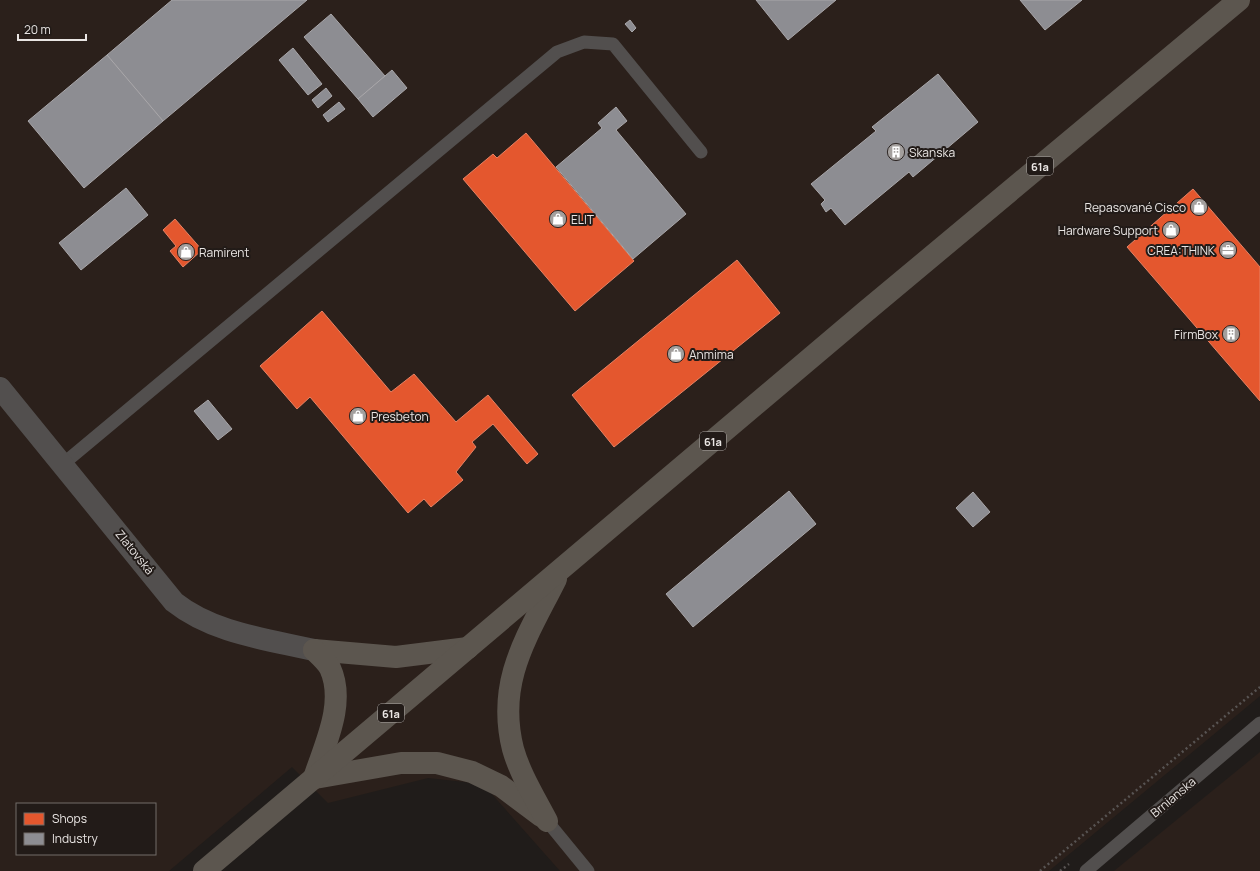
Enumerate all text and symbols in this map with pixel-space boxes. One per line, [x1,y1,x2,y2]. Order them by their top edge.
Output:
scale bar [18,16,86,42]
text: 20 m [24,21,51,38]
building icon: Skanska [886,142,906,162]
place label: Skanska [909,144,955,161]
road number: 61a [1027,157,1053,175]
shop icon: Repasované Cisco [1189,197,1209,217]
place label: Repasované Cisco [1084,199,1186,216]
shop icon: ELIT [548,209,568,229]
place label: ELIT [571,211,595,228]
shop icon: Hardware Support [1161,220,1181,240]
place label: Hardware Support [1058,222,1158,239]
office icon: CREA:THINK [1218,240,1238,260]
shop icon: Ramirent [176,242,196,262]
place label: CREA:THINK [1147,242,1216,259]
place label: Ramirent [199,244,249,261]
building icon: FirmBox [1221,324,1241,344]
place label: FirmBox [1174,326,1219,343]
shop icon: Anmima [666,344,686,364]
place label: Anmima [689,346,734,363]
shop icon: Presbeton [348,406,368,426]
place label: Presbeton [371,408,429,425]
road number: 61a [700,432,726,450]
street label: Zlatovská [112,526,158,578]
road number: 61a [378,704,404,722]
street label: Brnianska [1147,773,1199,821]
legend [16,803,156,855]
text: Shops [52,810,87,827]
text: Industry [52,830,98,847]

